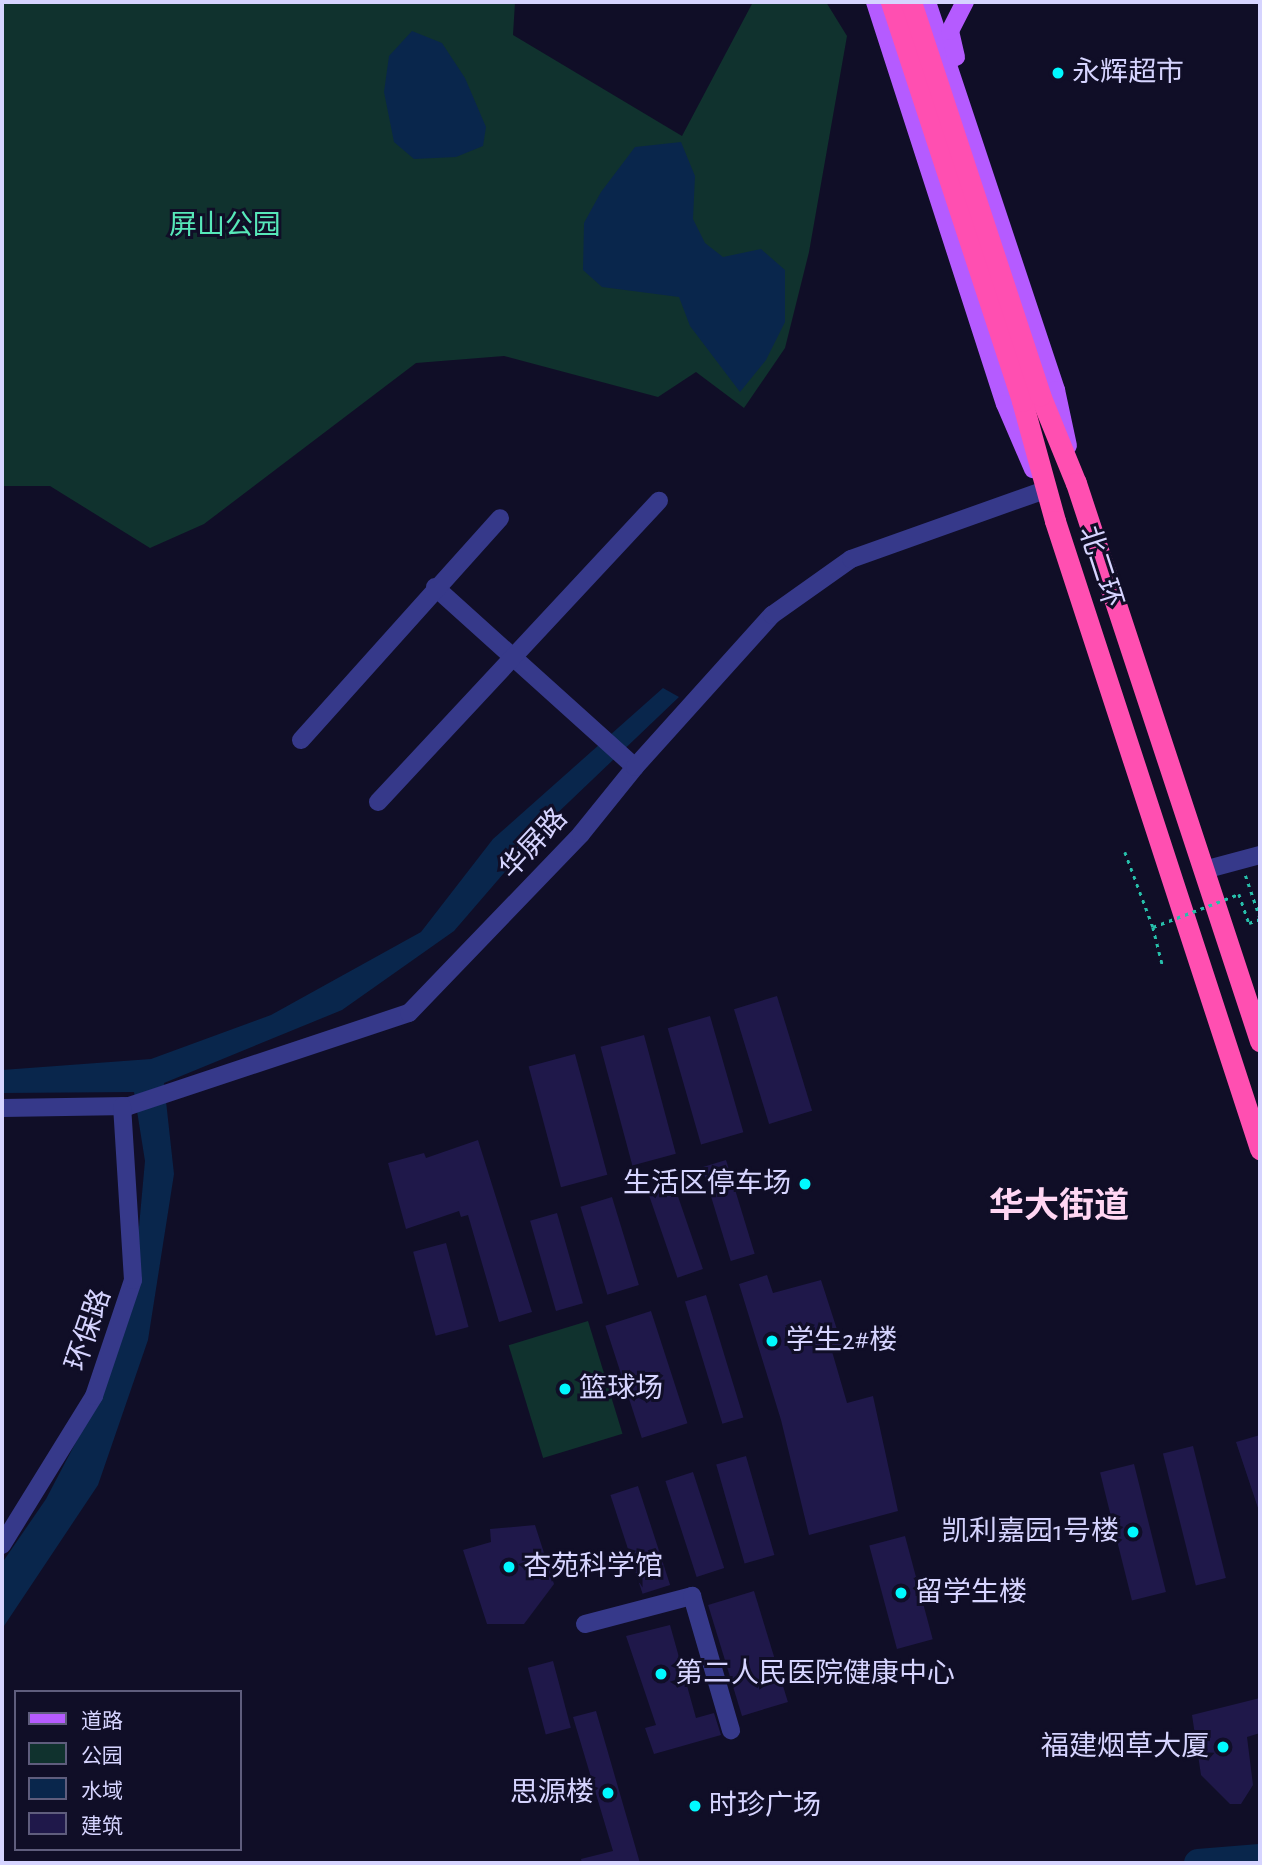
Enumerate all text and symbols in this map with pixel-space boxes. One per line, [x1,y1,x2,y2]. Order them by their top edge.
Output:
place label: 永辉超市 [1072,56,1184,90]
marker: 永辉超市 [1050,65,1066,81]
park label: 屏山公园 [169,209,281,243]
street label: 北二环 [1071,522,1129,612]
street label: 华屏路 [493,802,575,886]
place label: 生活区停车场 [623,1167,791,1201]
marker: 生活区停车场 [797,1176,813,1192]
district label: 华大街道 [989,1186,1129,1228]
street label: 环保路 [59,1285,119,1375]
place label: 学生2#楼 [786,1324,897,1358]
marker: 学生2#楼 [764,1333,780,1349]
place label: 篮球场 [579,1372,663,1406]
marker: 篮球场 [557,1381,573,1397]
place label: 凯利嘉园1号楼 [941,1515,1119,1549]
marker: 凯利嘉园1号楼 [1125,1524,1141,1540]
place label: 杏苑科学馆 [523,1550,663,1584]
marker: 杏苑科学馆 [501,1559,517,1575]
place label: 留学生楼 [915,1576,1027,1610]
marker: 留学生楼 [893,1585,909,1601]
place label: 第二人民医院健康中心 [675,1657,955,1691]
marker: 第二人民医院健康中心 [653,1666,669,1682]
legend [14,1690,242,1851]
text: 道路 [81,1711,123,1732]
place label: 福建烟草大厦 [1041,1730,1209,1764]
marker: 福建烟草大厦 [1215,1739,1231,1755]
text: 公园 [81,1746,123,1767]
place label: 思源楼 [510,1776,594,1810]
text: 水域 [81,1781,123,1802]
marker: 思源楼 [600,1785,616,1801]
place label: 时珍广场 [709,1789,821,1823]
marker: 时珍广场 [687,1798,703,1814]
text: 建筑 [81,1816,123,1837]

